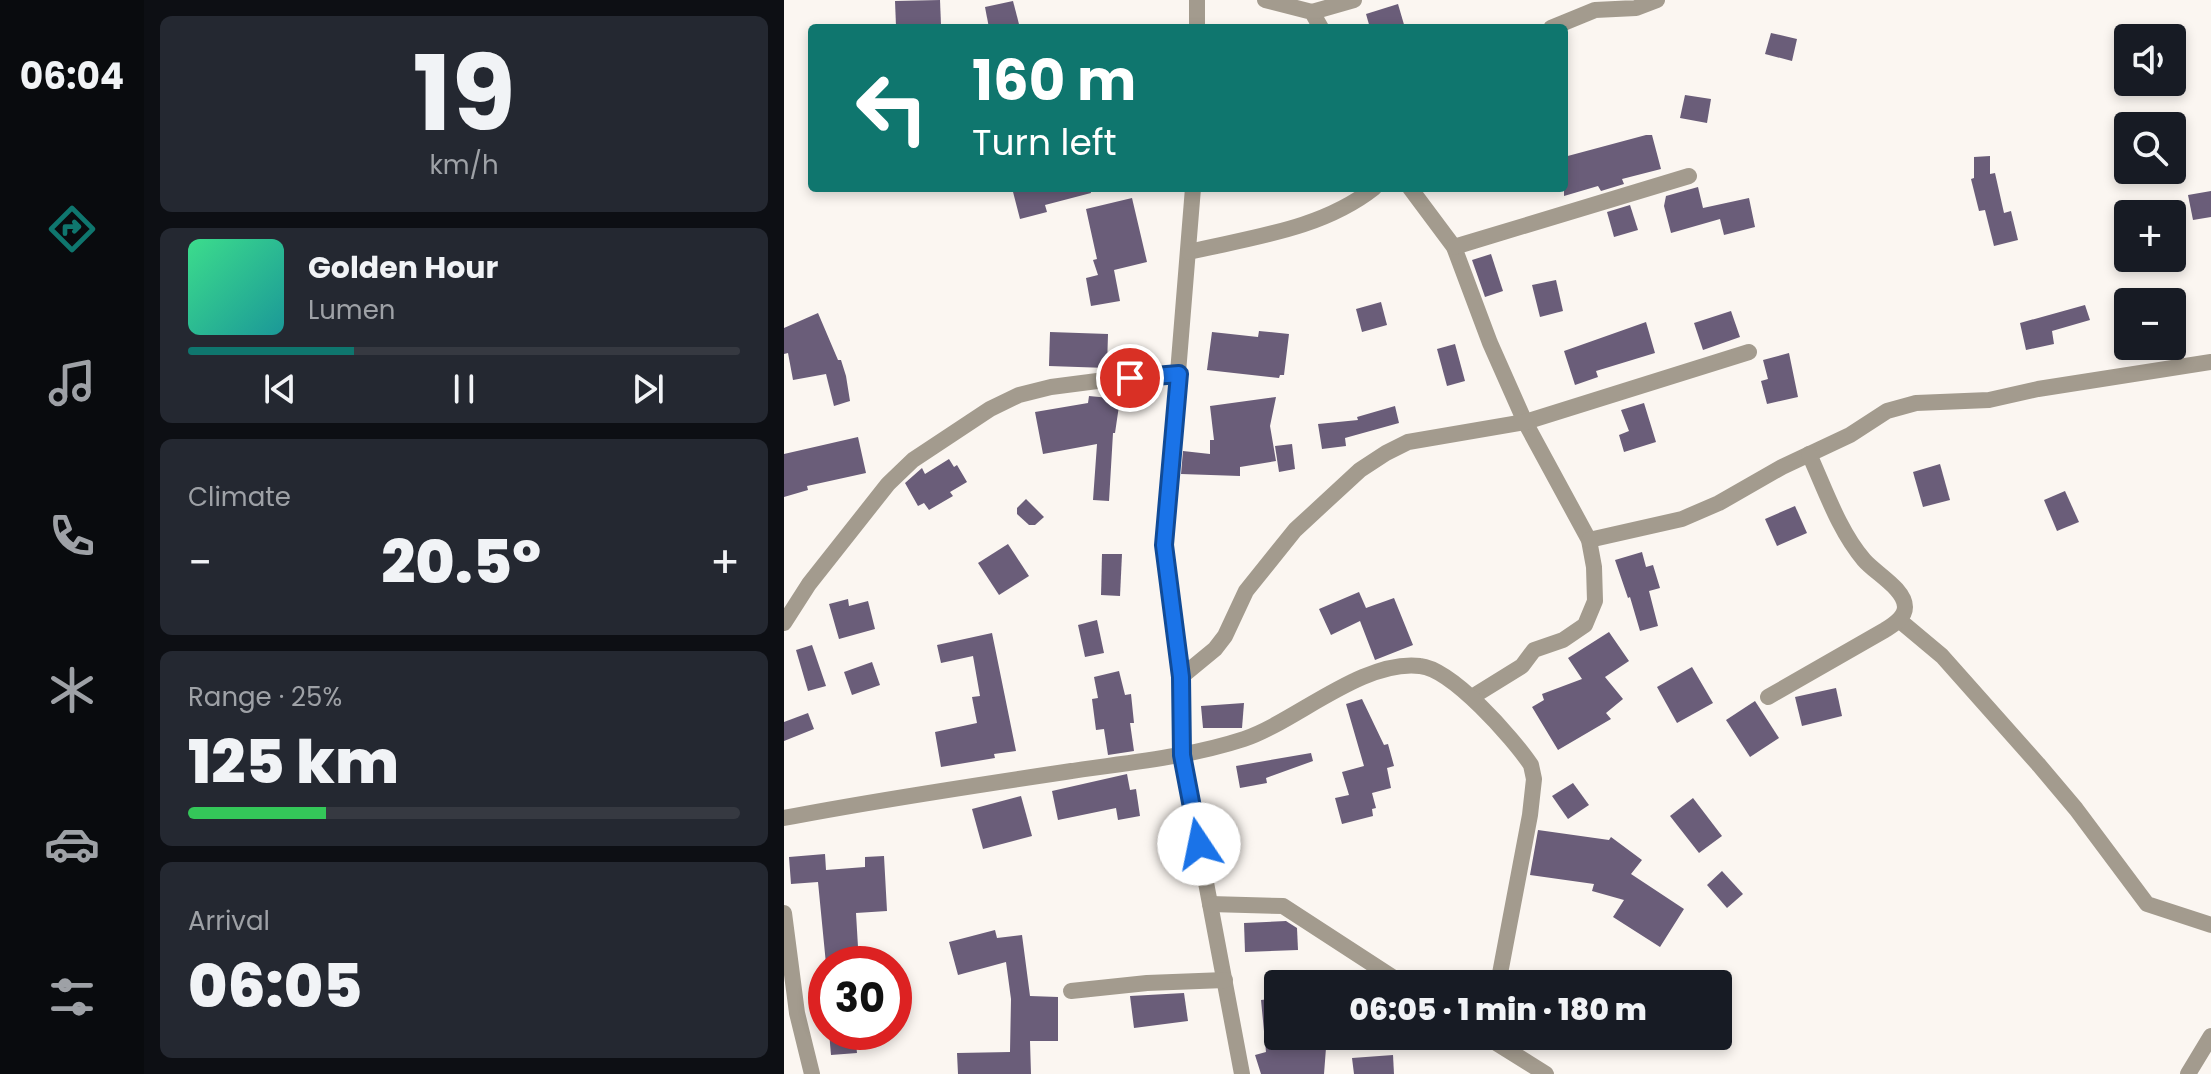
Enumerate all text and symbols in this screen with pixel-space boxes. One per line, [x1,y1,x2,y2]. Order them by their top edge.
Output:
text: 19 [412,21,516,166]
map controls [2114,24,2186,360]
button: sound [2114,24,2186,96]
text: 160 m [972,41,1136,120]
text: 06:04 [20,51,124,102]
icon: left [840,56,944,160]
button: search [2114,112,2186,184]
text: Turn left [972,117,1117,168]
text: km/h [429,147,499,183]
button: + [2114,200,2186,272]
icon: directions [44,201,100,257]
text: Golden Hour [308,246,498,289]
button: − [2114,288,2186,360]
text: Lumen [308,292,395,328]
pin [1096,344,1164,412]
icon: music [44,355,100,411]
icon: arrive [1108,356,1152,400]
icon: previous [258,367,302,411]
icon: pause [442,367,486,411]
icon: next [626,367,670,411]
text: Climate [188,479,291,515]
icon: phone [44,508,100,564]
text: 20.5° [381,520,541,604]
text: − [188,532,212,593]
text: + [710,532,740,593]
icon: climate [44,662,100,718]
text: Range · 25% [188,679,342,715]
text: 125 km [188,720,399,804]
position arrow [1157,802,1241,886]
icon: car [44,816,100,872]
text: Arrival [188,903,270,939]
text: 06:05 [188,944,362,1028]
speed limit sign: 30 [808,946,912,1050]
icon: filters [44,969,100,1025]
text: 06:05 · 1 min · 180 m [1349,988,1647,1031]

